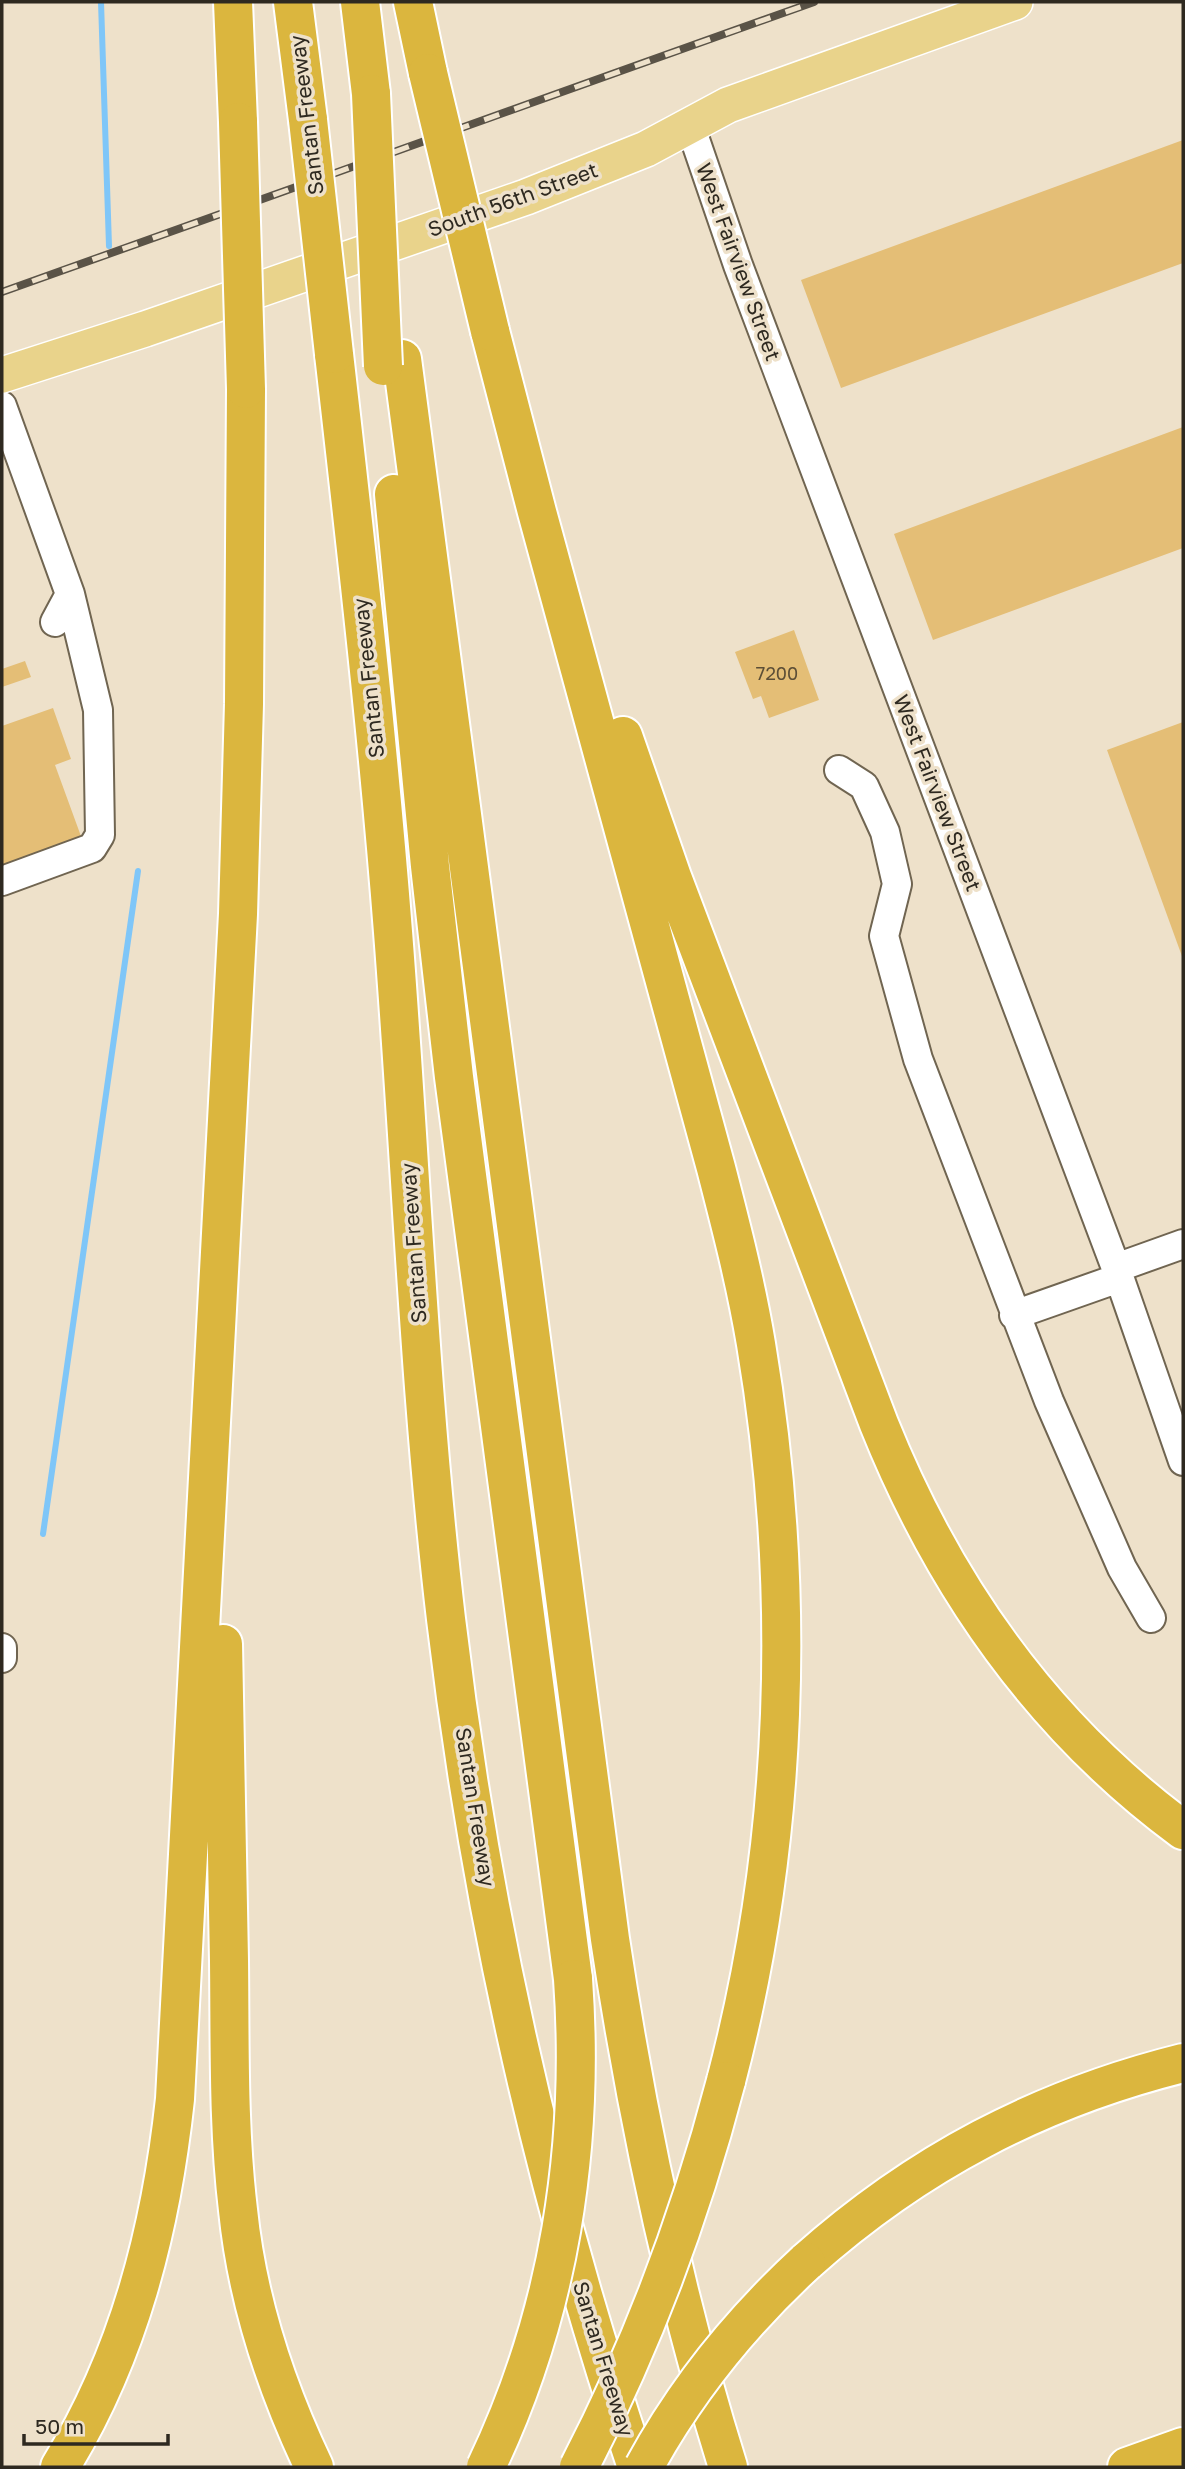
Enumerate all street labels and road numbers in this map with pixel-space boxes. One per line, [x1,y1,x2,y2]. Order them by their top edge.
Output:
street label: Santan Freeway [283,33,329,197]
street label: South 56th Street [424,156,601,242]
street label: West Fairview Street [691,159,787,364]
street label: Santan Freeway [347,597,389,759]
street label: West Fairview Street [888,691,987,895]
street label: Santan Freeway [394,1162,432,1324]
street label: Santan Freeway [451,1725,501,1889]
street label: Santan Freeway [568,2278,640,2440]

